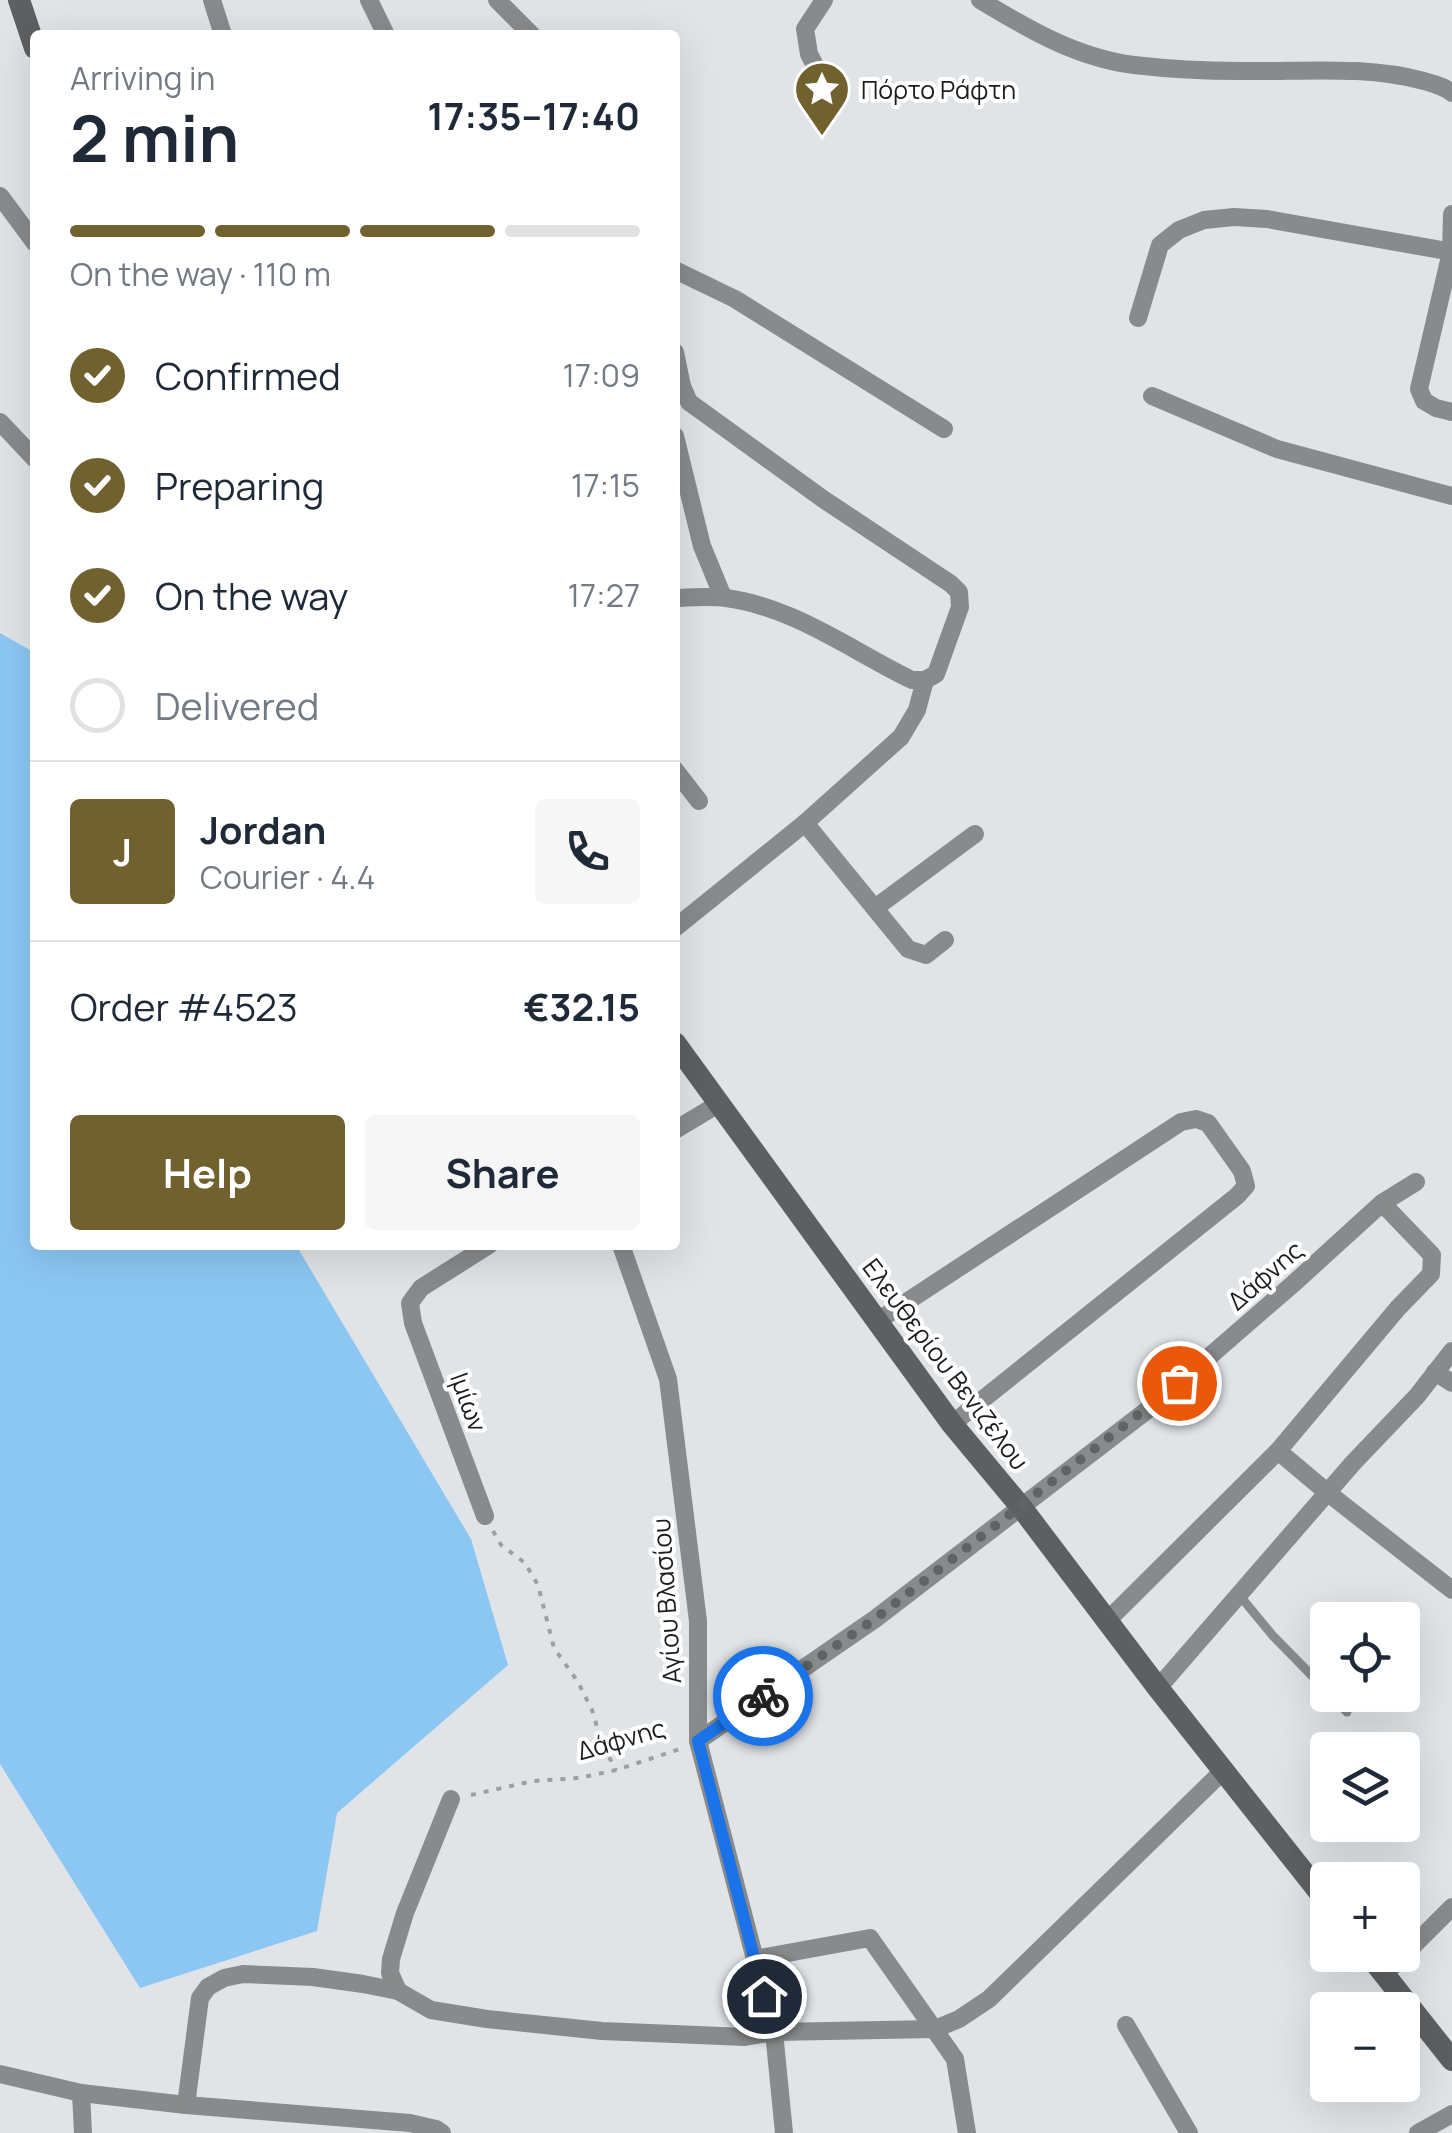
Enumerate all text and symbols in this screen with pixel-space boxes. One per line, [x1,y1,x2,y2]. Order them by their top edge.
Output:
text: Arriving in [70,56,215,100]
place icon: Πόρτο Ράφτη [792,59,852,138]
place label: Πόρτο Ράφτη [861,72,1016,107]
text: 17:35–17:40 [427,89,640,141]
text: 2 min [70,93,239,182]
text: On the way · 110 m [70,252,331,296]
icon: check [70,348,125,403]
text: Confirmed [155,349,341,401]
text: 17:09 [563,353,640,397]
icon: check [70,458,125,513]
text: Preparing [155,459,324,511]
text: 17:15 [571,463,640,507]
icon: check [70,568,125,623]
text: On the way [155,569,348,621]
text: 17:27 [568,573,640,617]
text: Delivered [155,679,319,731]
button: phone [535,799,640,904]
text: Jordan [200,803,326,855]
text: J [113,825,132,877]
text: Courier · 4.4 [200,855,375,899]
text: Order #4523 [70,980,298,1032]
text: €32.15 [523,980,640,1032]
button: Help [70,1115,345,1230]
button: Share [365,1115,640,1230]
street label: Δάφνης [1219,1232,1311,1318]
street label: Ελευθερίου Βενιζέλου [855,1251,1037,1477]
pin [1137,1341,1222,1426]
icon: bag [1152,1356,1207,1411]
street label: Ιμίων [442,1368,496,1437]
street label: Αγίου Βλασίου [643,1517,689,1685]
map controls [1310,1602,1420,2102]
button: locate [1310,1602,1420,1712]
courier [713,1646,813,1746]
icon: bike [736,1669,791,1724]
street label: Δάφνης [573,1710,669,1768]
button: layers [1310,1732,1420,1842]
button: + [1310,1862,1420,1972]
pin [722,1954,807,2039]
icon: home [737,1969,792,2024]
button: − [1310,1992,1420,2102]

